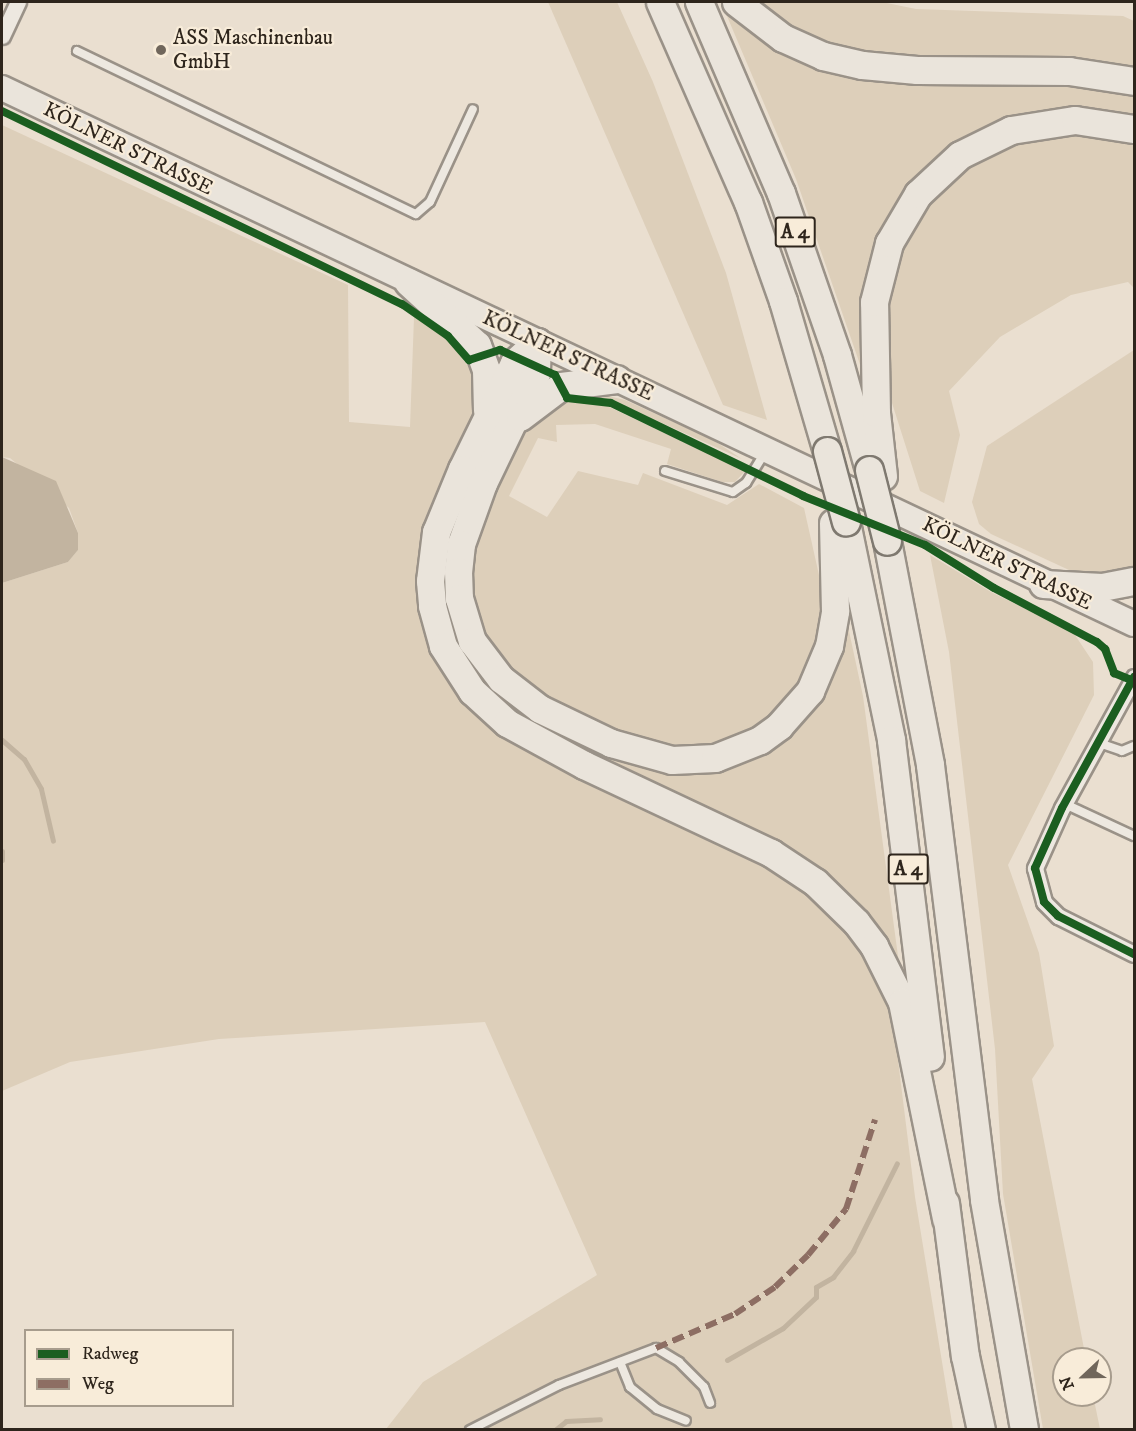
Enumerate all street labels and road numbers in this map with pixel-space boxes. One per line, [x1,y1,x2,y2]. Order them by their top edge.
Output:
street label: KÖLNER STRASSE [39,97,217,201]
road number: A 4 [774,215,816,249]
street label: KÖLNER STRASSE [478,305,658,407]
street label: KÖLNER STRASSE [918,512,1096,616]
road number: A 4 [887,852,929,886]

